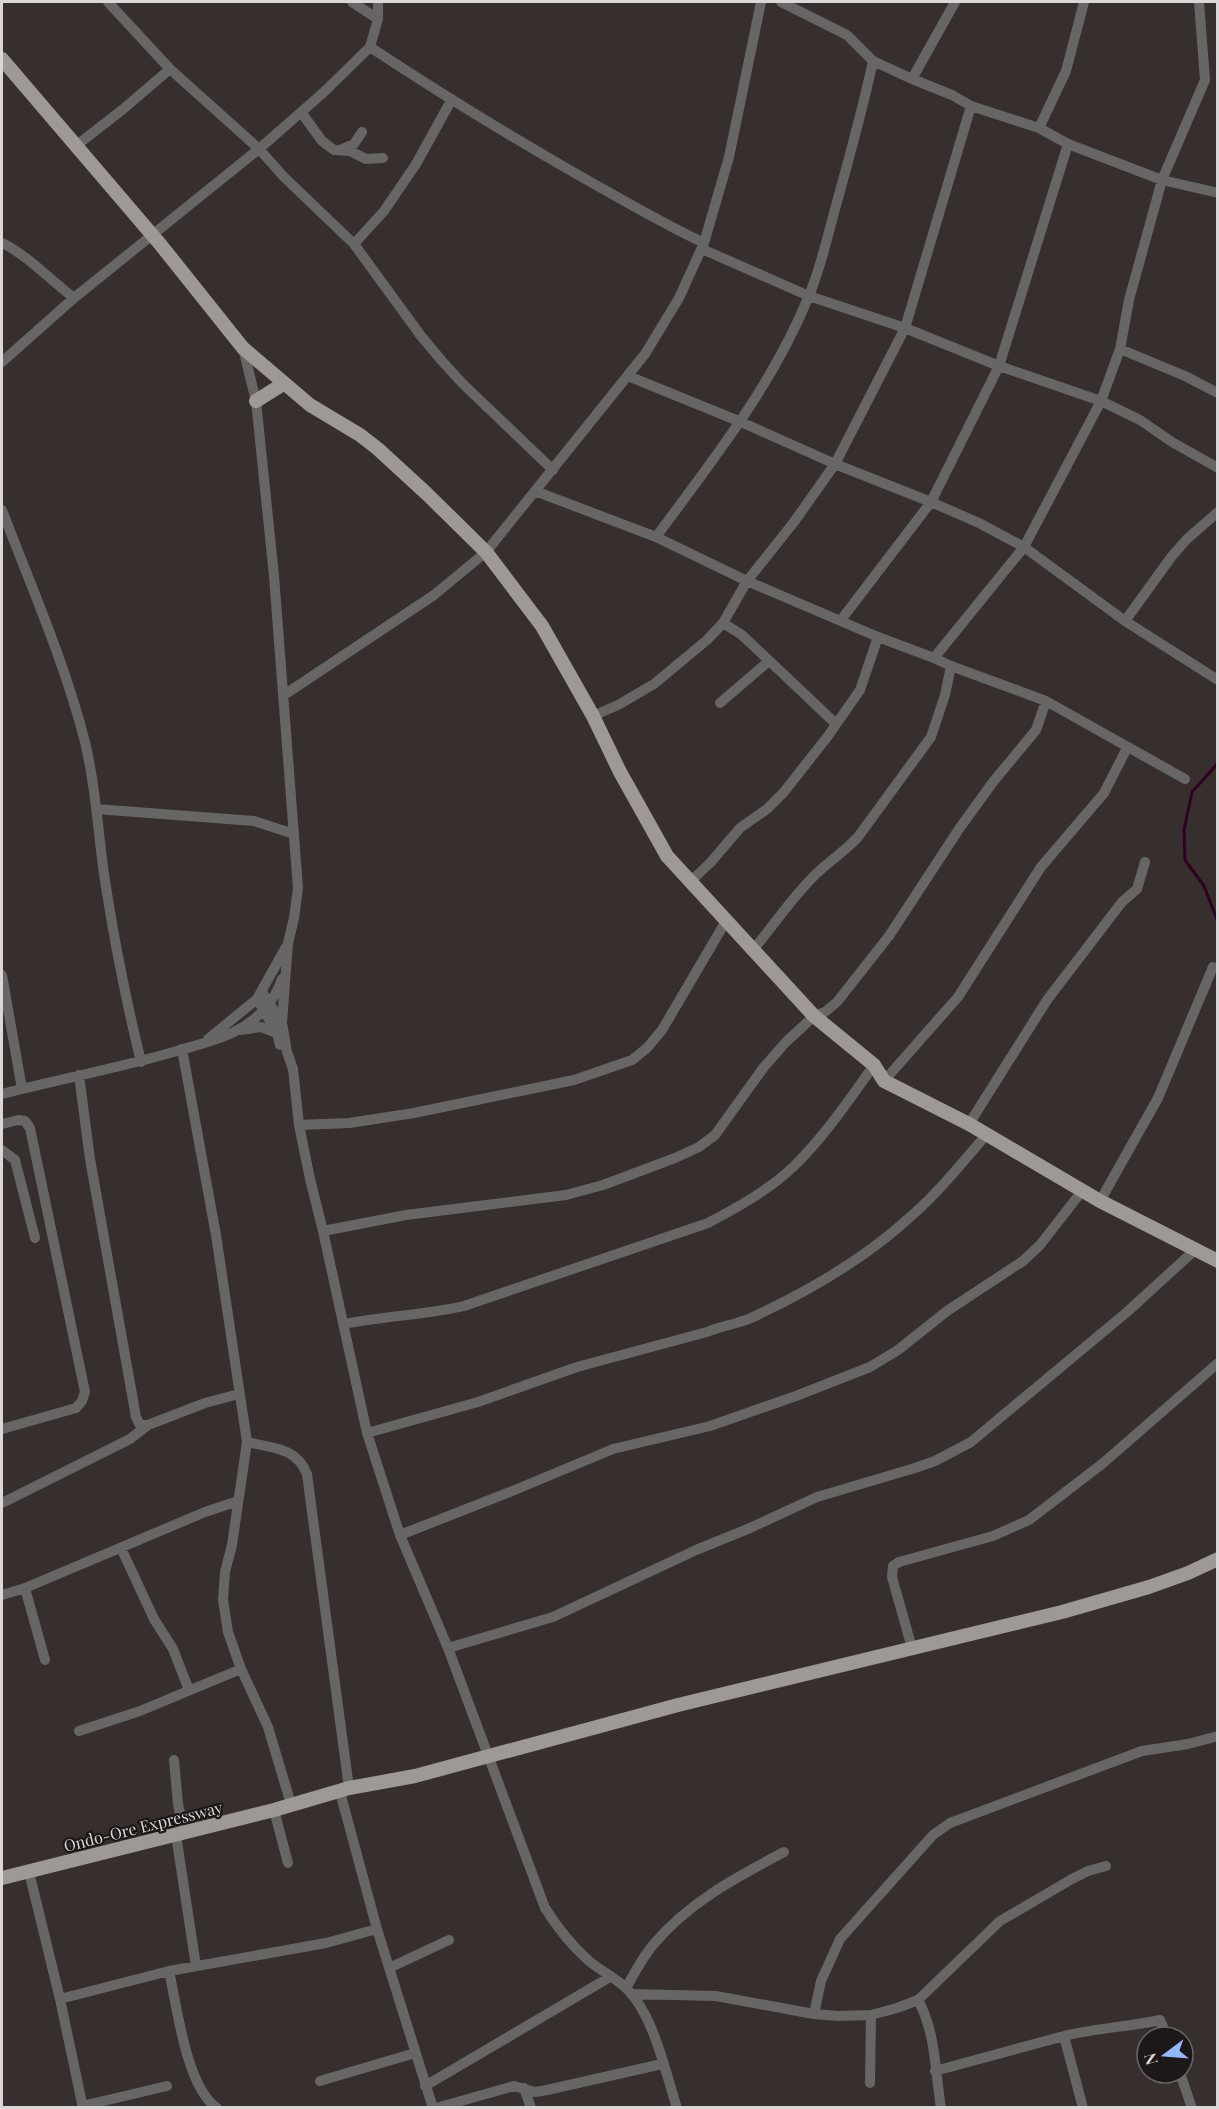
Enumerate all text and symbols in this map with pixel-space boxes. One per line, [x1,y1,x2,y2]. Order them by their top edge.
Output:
street label: Ondo-Ore Expressway [61,1796,225,1856]
north arrow [1135,2025,1195,2085]
text: N [1138,2050,1162,2068]

